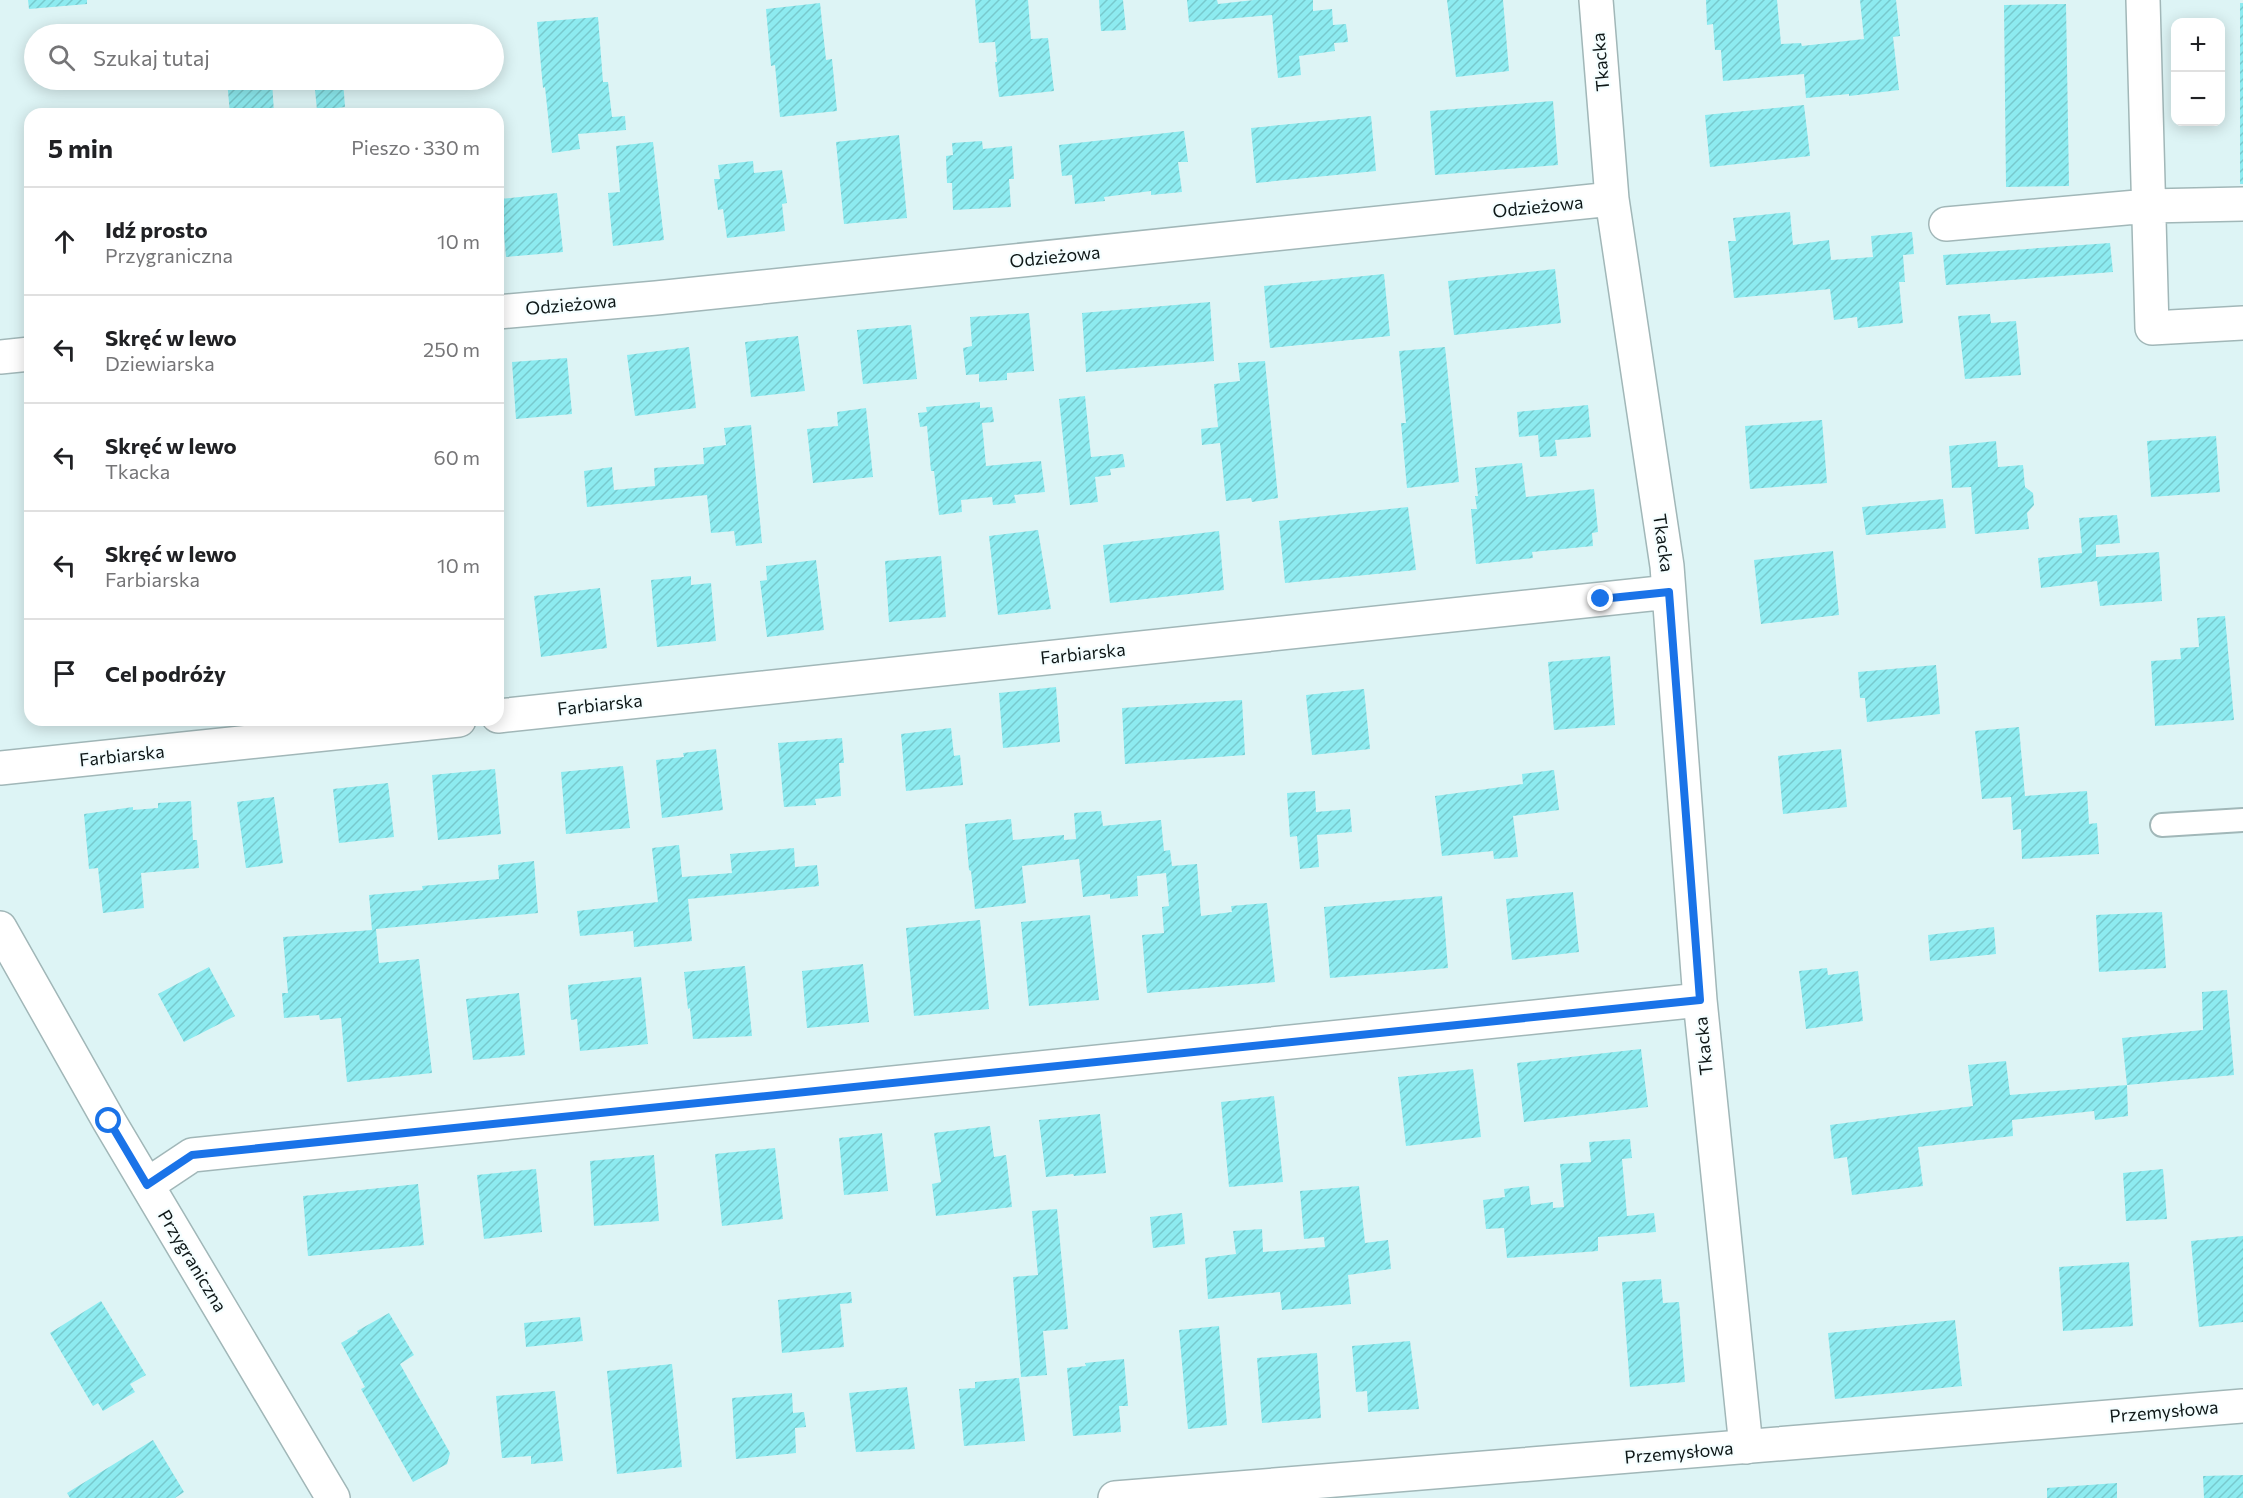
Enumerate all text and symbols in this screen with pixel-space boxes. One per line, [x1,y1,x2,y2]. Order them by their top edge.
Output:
map controls [2171,18,2225,126]
button: + [2171,18,2225,72]
search box [24,24,504,90]
street label: Tkacka [1586,32,1614,92]
icon: search [45,41,78,74]
text: Szukaj tutaj [93,44,210,71]
button: − [2171,72,2225,126]
text: 5 min [48,132,113,163]
text: Pieszo · 330 m [351,135,480,159]
street label: Odzieżowa [1491,190,1584,222]
text: Idź prosto [105,216,208,243]
icon: ahead [48,225,81,258]
text: 10 m [437,229,480,253]
street label: Odzieżowa [1008,240,1101,272]
text: Przygraniczna [105,243,233,267]
street label: Odzieżowa [525,289,617,319]
text: Skręć w lewo [105,324,237,351]
icon: left [48,333,81,366]
text: 250 m [423,337,480,361]
text: Dziewiarska [105,351,215,375]
text: Skręć w lewo [105,432,237,459]
icon: left [48,441,81,474]
text: 60 m [434,445,480,469]
text: Tkacka [105,459,170,483]
street label: Tkacka [1649,512,1679,573]
text: Skręć w lewo [105,540,237,567]
icon: left [48,549,81,582]
text: 10 m [437,553,480,577]
text: Farbiarska [105,567,200,591]
route end [1587,585,1613,611]
street label: Farbiarska [1039,638,1127,668]
icon: arrive [48,657,81,690]
text: Cel podróży [105,660,226,687]
street label: Farbiarska [556,689,644,719]
street label: Farbiarska [78,740,166,770]
street label: Tkacka [1689,1016,1717,1076]
route start [95,1107,121,1133]
street label: Przygraniczna [154,1205,232,1316]
street label: Przemysłowa [2108,1395,2219,1427]
street label: Przemysłowa [1623,1436,1734,1468]

